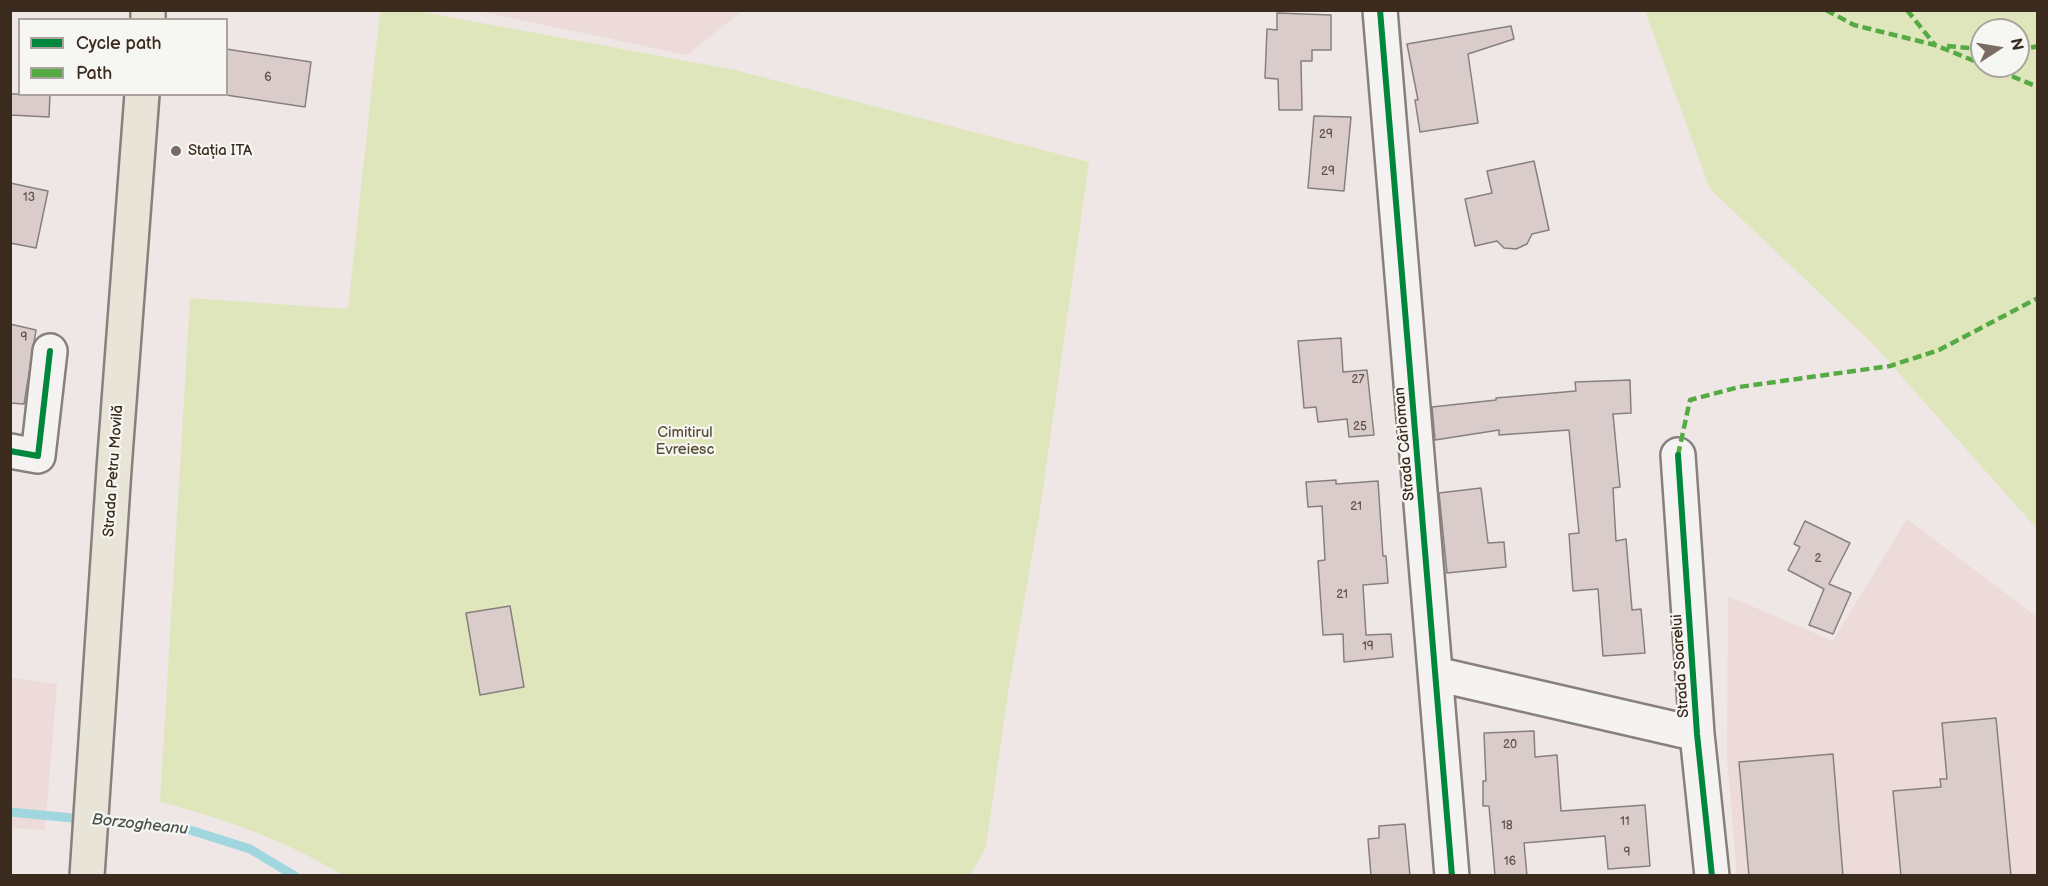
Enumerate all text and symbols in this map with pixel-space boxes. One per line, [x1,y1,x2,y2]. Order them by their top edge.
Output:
legend [18,18,228,96]
north arrow [1970,18,2030,78]
text: Cycle path [76,33,162,54]
text: N [2006,37,2027,52]
text: Path [76,63,112,84]
house number: 6 [264,71,272,85]
house number: 29 [1319,128,1333,142]
place label: Stația ITA [188,142,252,160]
marker: Stația ITA [169,144,183,158]
house number: 29 [1321,165,1335,179]
house number: 13 [23,191,35,205]
house number: 9 [21,331,27,345]
house number: 27 [1352,373,1364,387]
street label: Strada Cârloman [1391,386,1419,502]
street label: Strada Petru Movilă [100,404,128,538]
house number: 25 [1353,420,1367,434]
park label: Cimitirul Evreiesc [656,424,714,459]
house number: 21 [1350,500,1362,514]
house number: 2 [1814,552,1822,566]
house number: 21 [1336,588,1348,602]
street label: Strada Soarelui [1668,614,1694,718]
house number: 19 [1362,640,1374,654]
house number: 20 [1503,738,1517,752]
water label: Borzogheanu [91,810,189,840]
house number: 11 [1620,815,1630,829]
house number: 18 [1501,819,1513,833]
house number: 9 [1624,846,1630,860]
house number: 16 [1504,855,1516,869]

